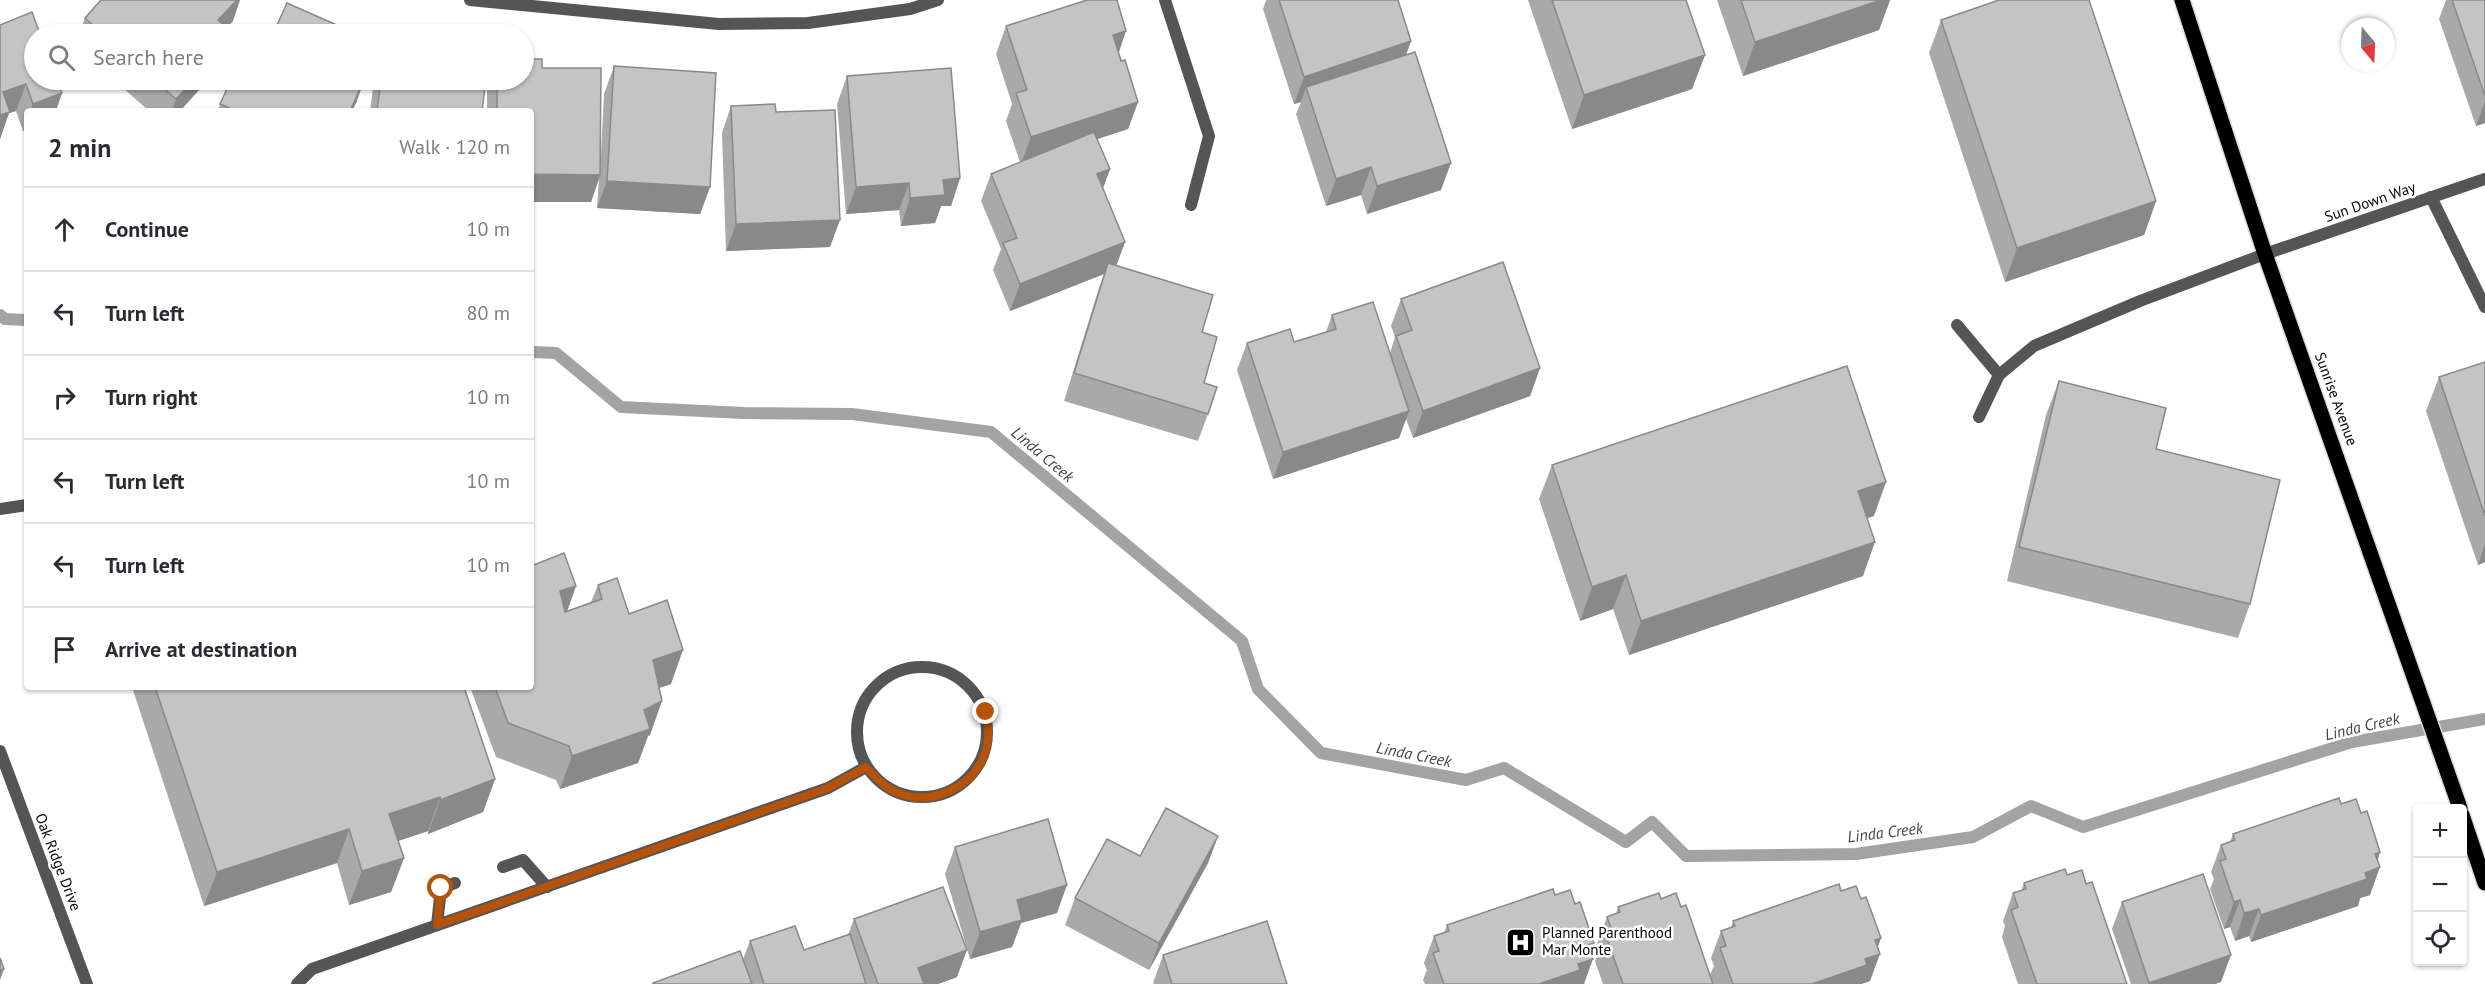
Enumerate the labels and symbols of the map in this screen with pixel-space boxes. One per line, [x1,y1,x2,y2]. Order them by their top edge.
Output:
north arrow [2341,18,2395,72]
street label: Sun Down Way [2322,177,2418,226]
street label: Sunrise Avenue [2311,350,2362,448]
water label: Linda Creek [1007,422,1079,487]
route end [972,698,998,724]
water label: Linda Creek [2323,708,2402,744]
water label: Linda Creek [1375,737,1454,771]
street label: Oak Ridge Drive [31,810,86,913]
water label: Linda Creek [1846,817,1925,847]
route start [427,874,453,900]
place label: Planned Parenthood Mar Monte [1542,923,1672,959]
hospital icon: Planned Parenthood Mar Monte [1505,926,1537,958]

